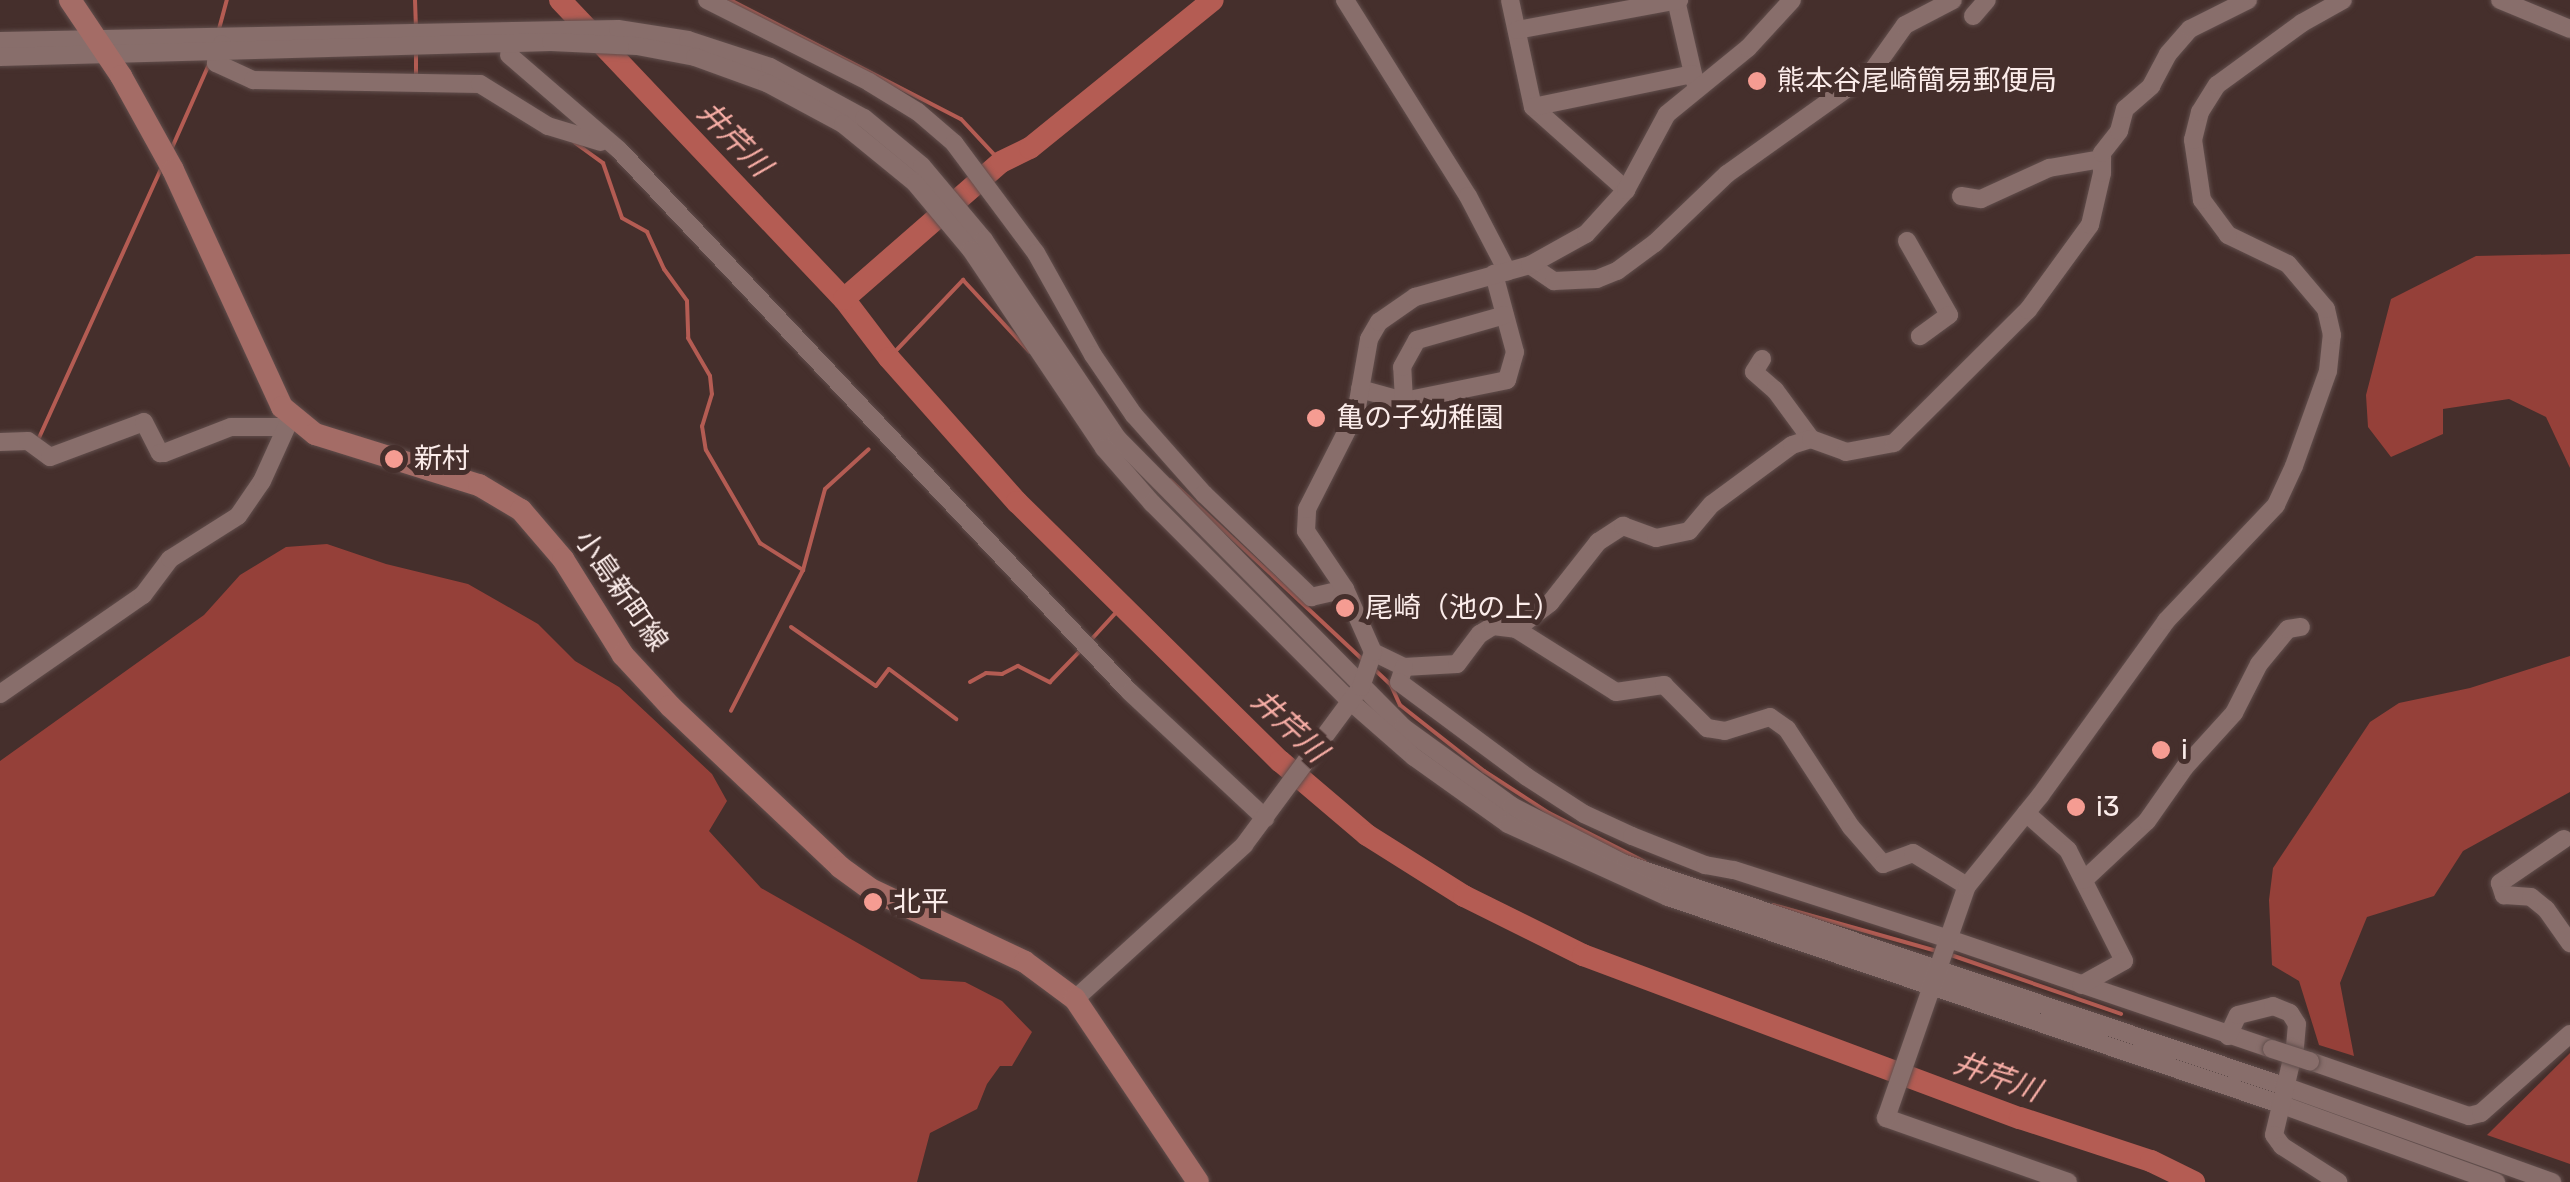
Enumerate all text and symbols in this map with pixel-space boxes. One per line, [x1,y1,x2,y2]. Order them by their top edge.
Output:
place label: 熊本谷尾崎簡易郵便局 [1777,64,2057,98]
marker: 熊本谷尾崎簡易郵便局 [1746,70,1768,92]
water label: 井芹川 [690,94,778,184]
place label: 亀の子幼稚園 [1336,401,1504,435]
marker: 亀の子幼稚園 [1305,407,1327,429]
place label: 新村 [414,442,470,476]
marker: 新村 [383,448,405,470]
street label: 小島新町線 [567,524,675,658]
place label: 尾崎（池の上） [1365,591,1561,625]
marker: 尾崎（池の上） [1334,597,1356,619]
water label: 井芹川 [1244,682,1334,770]
place label: i [2181,733,2188,767]
marker: i [2150,739,2172,761]
place label: i3 [2096,790,2120,824]
marker: i3 [2065,796,2087,818]
place label: 北平 [893,885,949,919]
marker: 北平 [862,891,884,913]
water label: 井芹川 [1949,1045,2045,1109]

